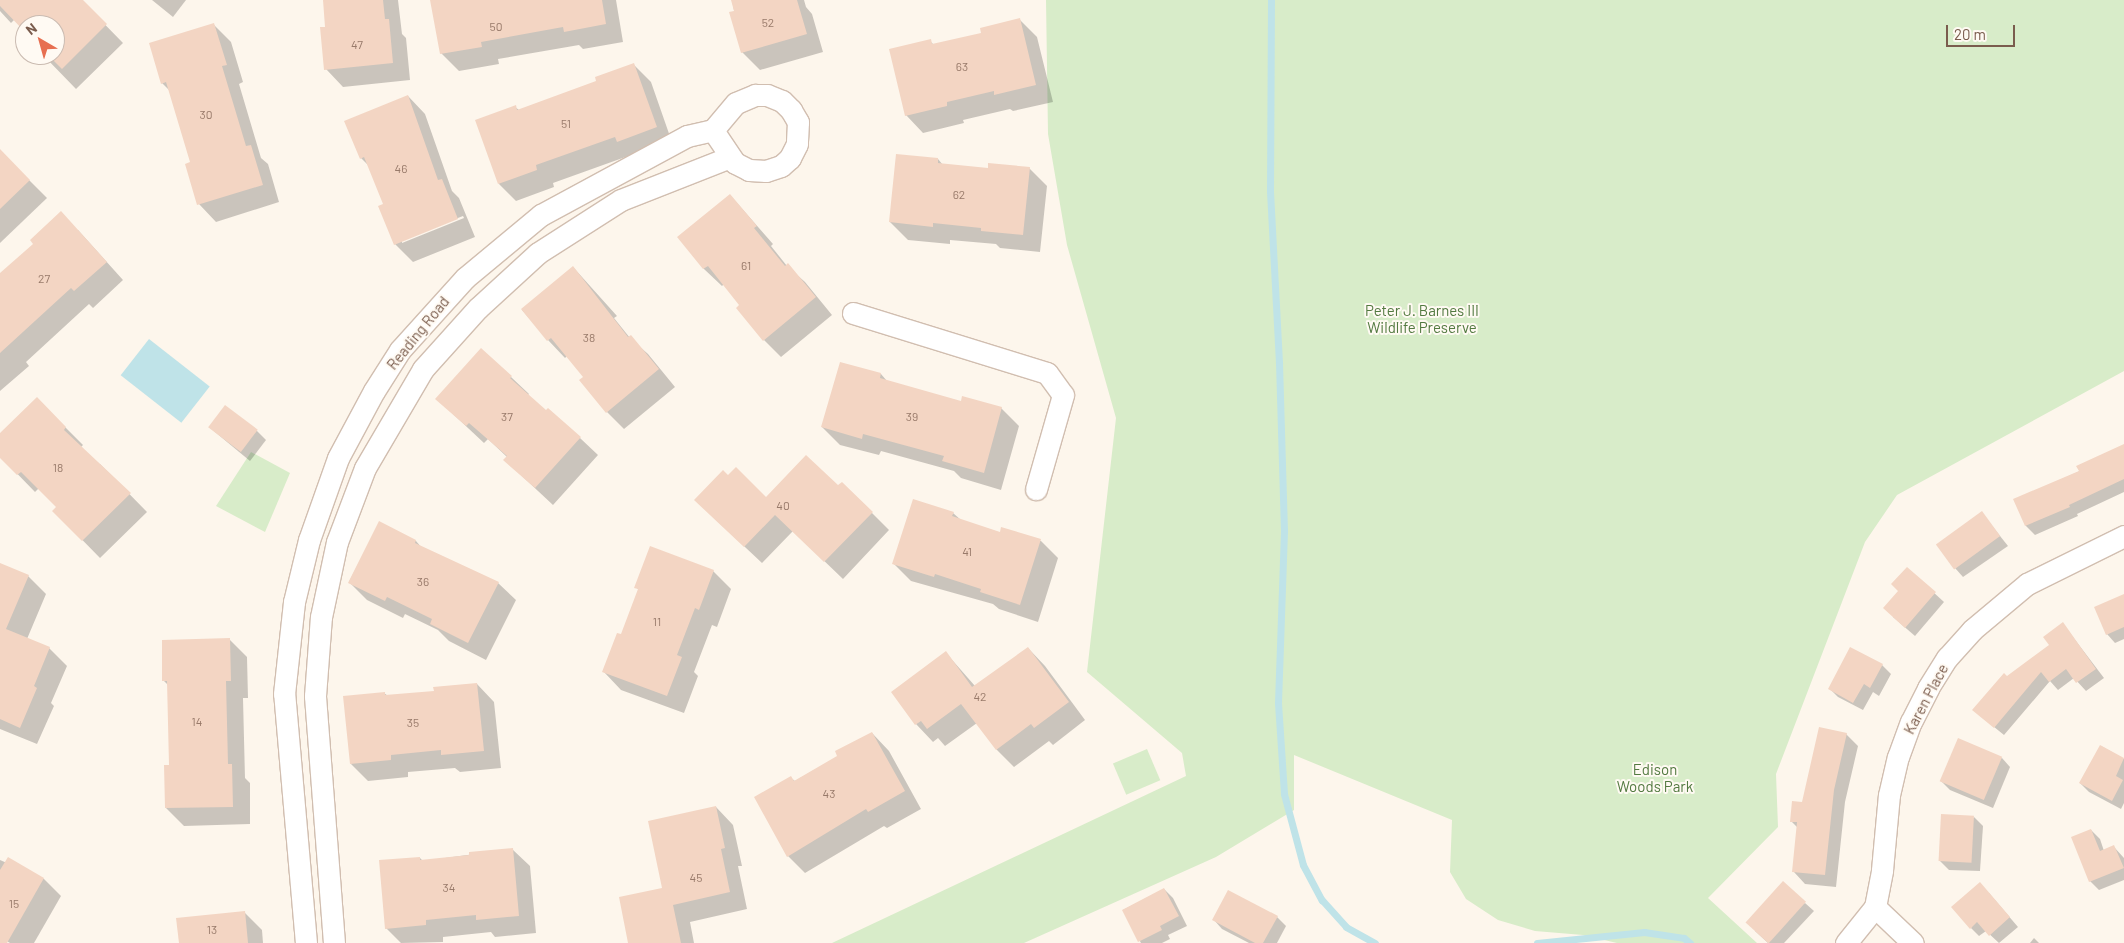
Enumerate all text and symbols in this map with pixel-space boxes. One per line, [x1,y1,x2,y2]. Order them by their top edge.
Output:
north arrow [15,15,65,65]
scale bar [1949,15,2018,47]
house number: 52 [762,16,774,30]
text: N [22,19,40,38]
house number: 50 [490,20,502,34]
text: 20 m [1954,25,1986,43]
house number: 47 [351,38,363,52]
house number: 63 [956,60,968,74]
house number: 30 [200,108,212,122]
house number: 51 [561,117,571,131]
house number: 46 [395,162,407,176]
house number: 62 [953,188,965,202]
house number: 61 [741,259,751,273]
house number: 27 [38,272,50,286]
street label: Reading Road [383,293,453,373]
park label: Peter J. Barnes III Wildlife Preserve [1365,301,1479,336]
house number: 38 [583,331,595,345]
house number: 37 [501,410,513,424]
house number: 39 [906,410,918,424]
house number: 18 [53,461,63,475]
house number: 40 [776,499,790,513]
house number: 41 [962,545,972,559]
house number: 36 [417,575,429,589]
house number: 11 [653,615,661,629]
street label: Karen Place [1900,661,1952,737]
house number: 42 [973,690,987,704]
house number: 14 [192,715,202,729]
house number: 35 [407,716,419,730]
park label: Edison Woods Park [1617,760,1693,795]
house number: 43 [823,787,835,801]
house number: 45 [690,871,702,885]
house number: 34 [443,881,455,895]
house number: 15 [9,897,19,911]
house number: 13 [207,923,217,937]

